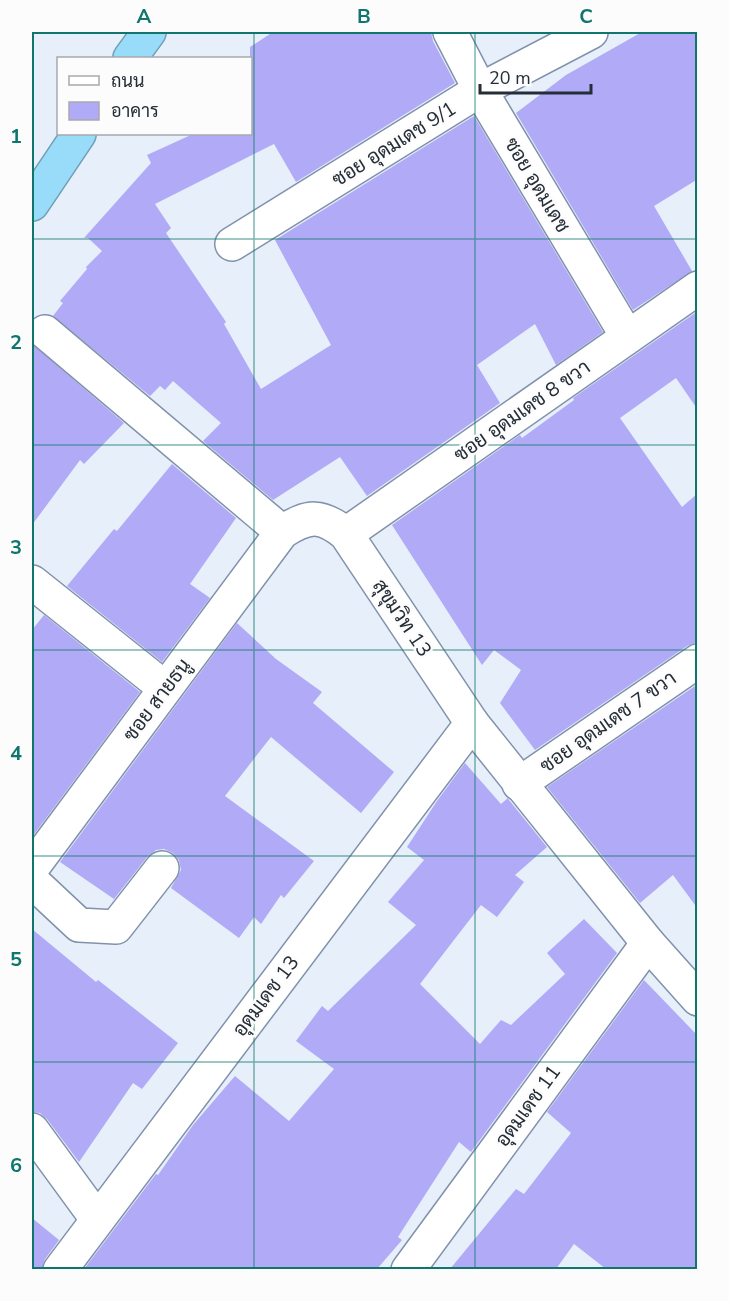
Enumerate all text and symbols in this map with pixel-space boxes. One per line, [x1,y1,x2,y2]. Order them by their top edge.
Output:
text: A [137,3,152,30]
text: B [357,3,371,30]
text: C [579,3,593,30]
legend [57,57,252,135]
scale bar [480,57,591,95]
text: 20 m [489,66,531,90]
text: ถนน [111,69,144,93]
street label: ซอย อุดมเดช 9/1 [327,95,461,193]
text: อาคาร [111,99,159,123]
text: 1 [10,123,22,150]
street label: ซอย อุดมเดช [498,132,576,238]
text: 2 [10,329,22,356]
street label: ซอย อุดมเดช 8 ขวา [448,354,596,468]
text: 3 [10,534,22,561]
street label: สุขุมวิท 13 [366,574,438,662]
street label: ซอย สายธนู [117,653,198,747]
street label: ซอย อุดมเดช 7 ขวา [534,665,682,779]
text: 4 [10,740,22,767]
text: 5 [10,946,22,973]
street label: อุดมเดช 13 [227,950,305,1042]
street label: อุดมเดช 11 [489,1060,567,1152]
text: 6 [10,1152,22,1179]

